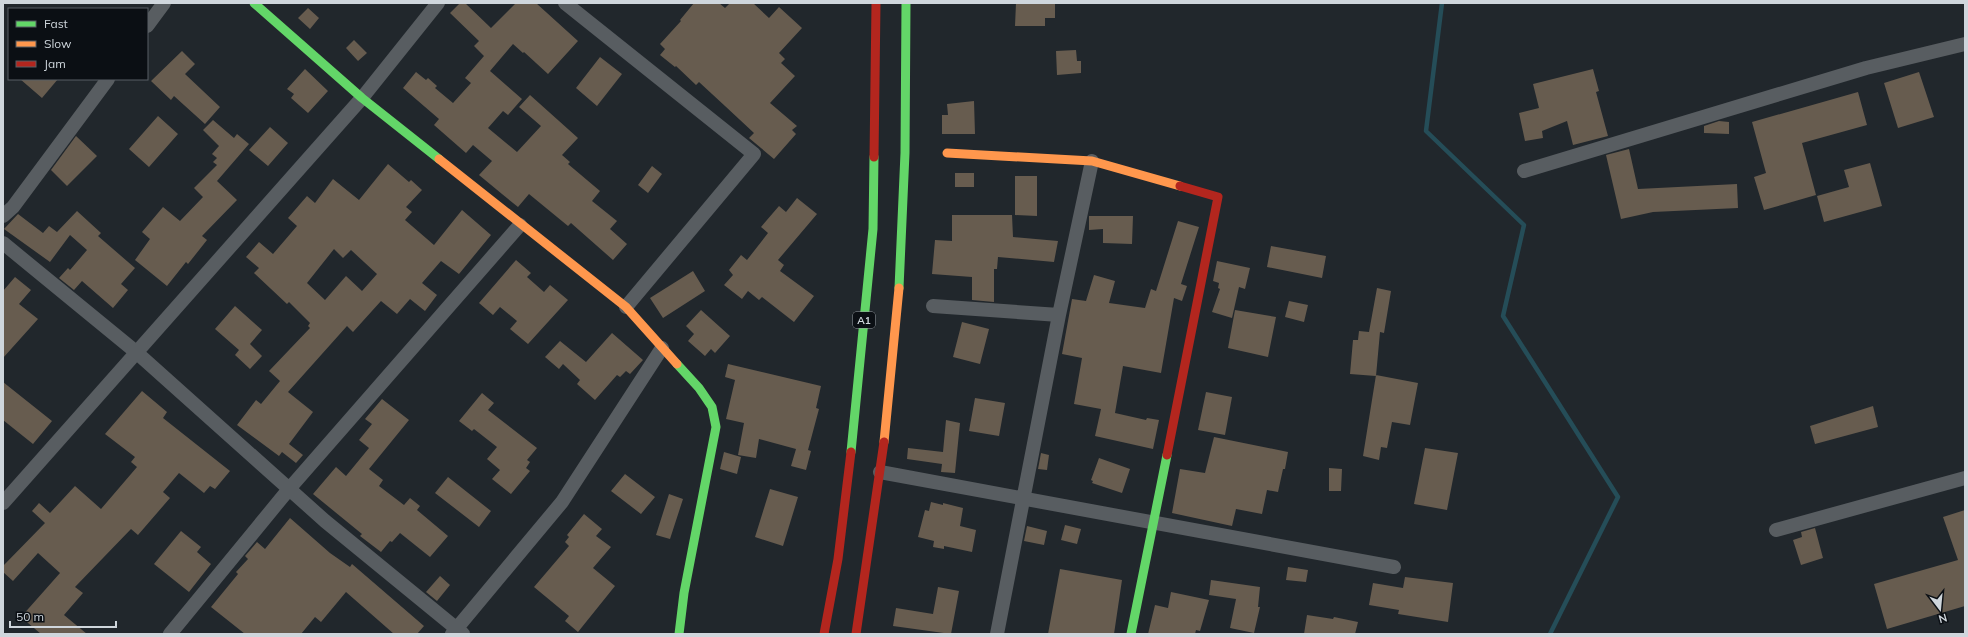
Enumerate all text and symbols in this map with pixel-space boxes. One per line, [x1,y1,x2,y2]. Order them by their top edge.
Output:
legend [8,8,148,80]
text: Fast [44,16,68,31]
text: Slow [44,36,72,51]
text: Jam [44,56,66,71]
road number: A1 [853,312,875,328]
north arrow [1920,589,1960,629]
scale bar [10,603,116,629]
text: 50 m [16,609,44,624]
text: N [1937,611,1949,626]

